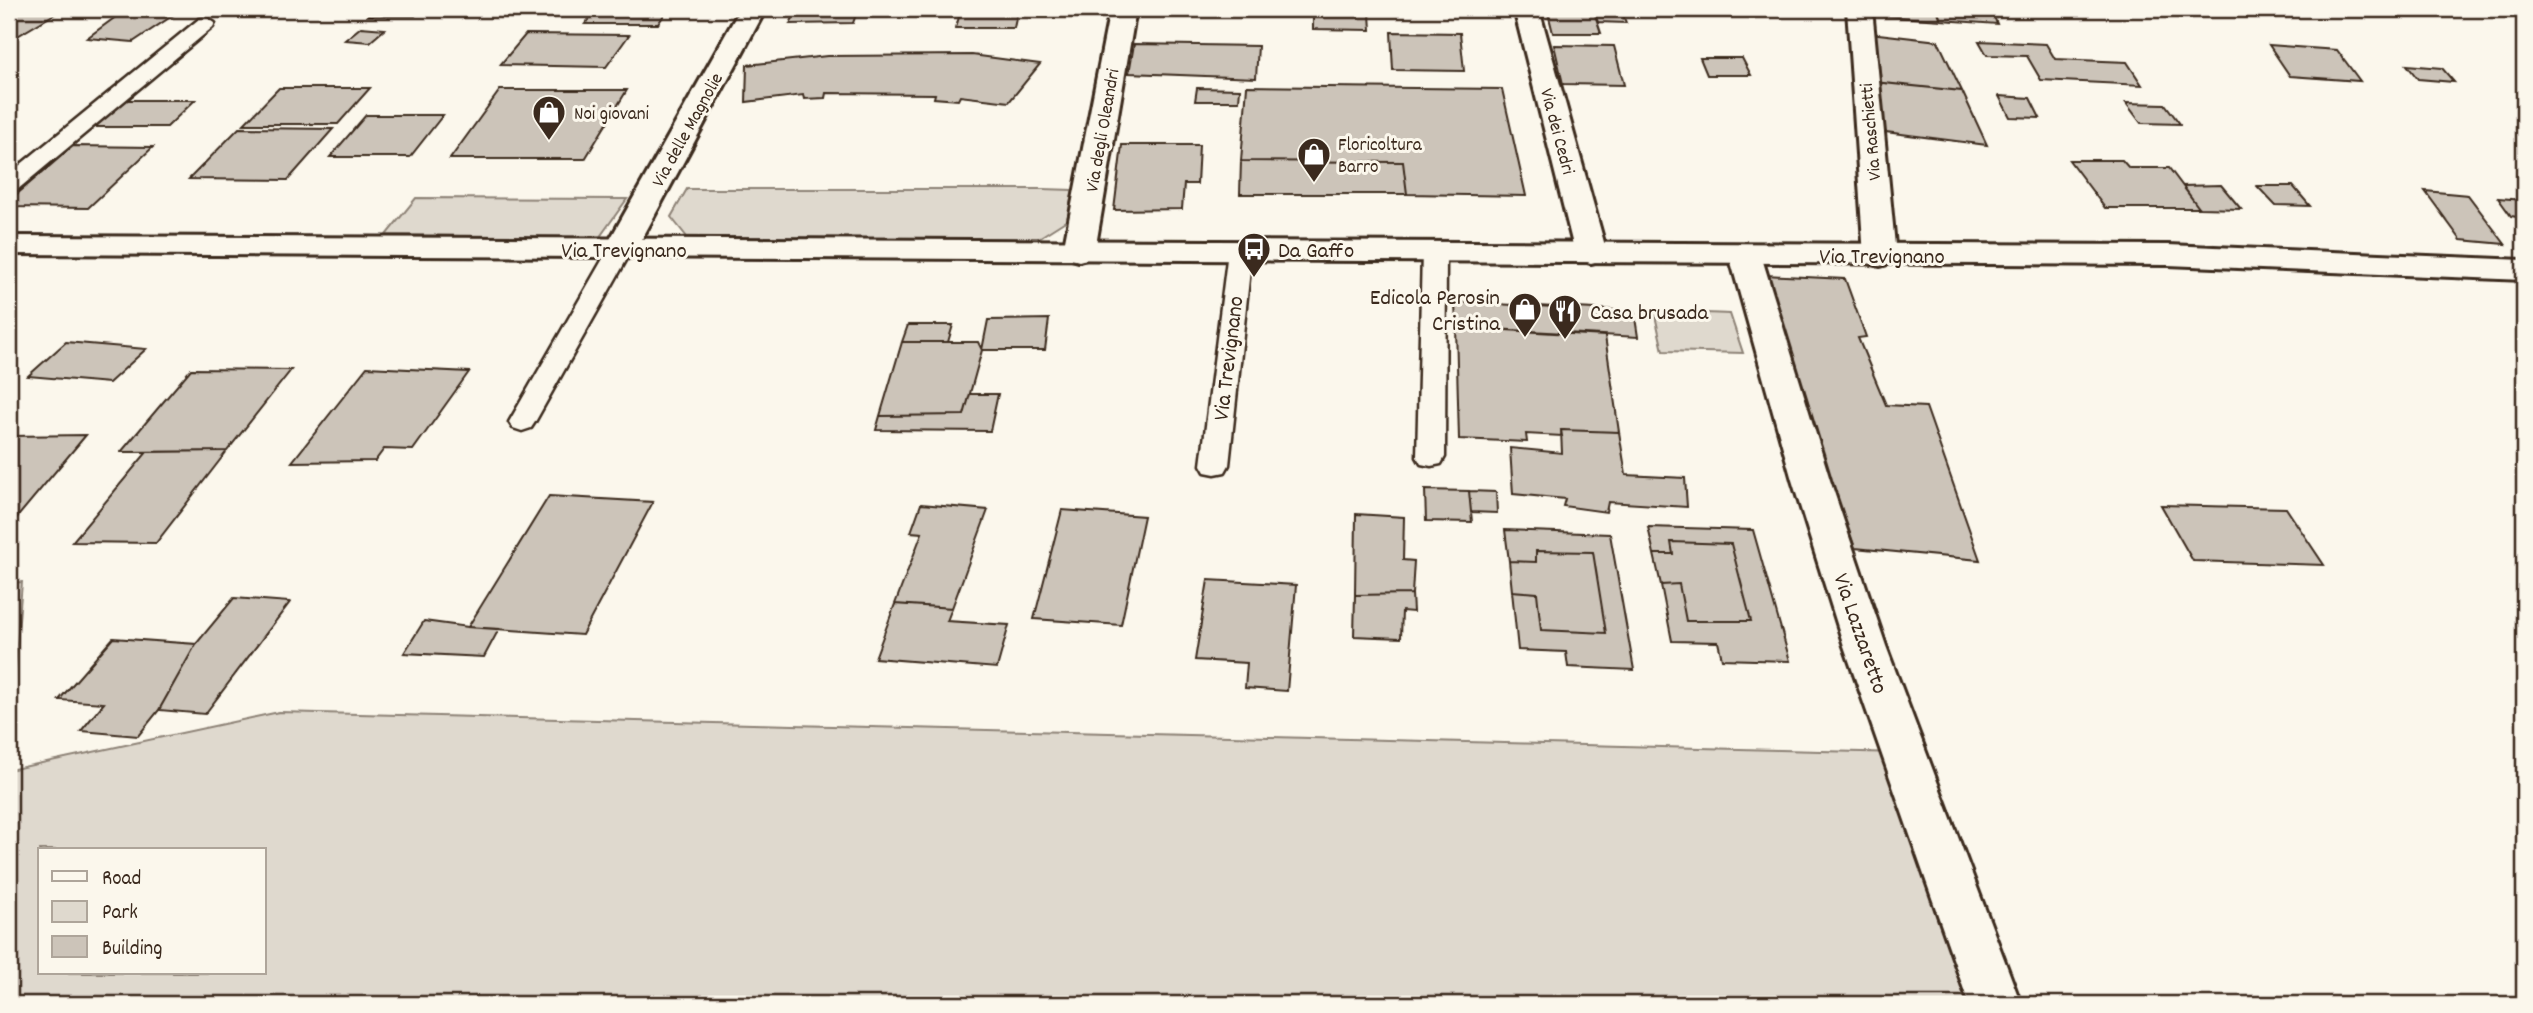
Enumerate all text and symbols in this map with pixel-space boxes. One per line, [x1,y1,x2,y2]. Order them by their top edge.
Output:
street label: Via degli Oleandri [1080,66,1129,194]
street label: Via delle Magnolie [646,69,732,193]
street label: Via Raschietti [1855,81,1890,182]
street label: Via dei Cedri [1531,86,1580,178]
shop icon: Noi giovani [530,93,568,142]
place label: Noi giovani [574,102,650,129]
place label: Floricoltura Barro [1338,133,1423,182]
shop icon: Floricoltura Barro [1295,135,1333,184]
bus stop icon: Da Gaffo [1235,230,1273,279]
street label: Via Trevignano [561,236,687,269]
place label: Da Gaffo [1278,236,1354,269]
street label: Via Trevignano [1819,242,1945,275]
place label: Edicola Perosin Cristina [1370,283,1501,342]
shop icon: Edicola Perosin Cristina [1506,290,1544,339]
restaurant icon: Casa brusada [1546,292,1584,341]
street label: Via Trevignano [1206,294,1254,423]
place label: Casa brusada [1590,298,1710,331]
street label: Via Lazzaretto [1823,569,1895,699]
legend [38,848,266,974]
text: Road [102,865,141,895]
text: Park [102,899,138,929]
text: Building [102,935,162,965]

